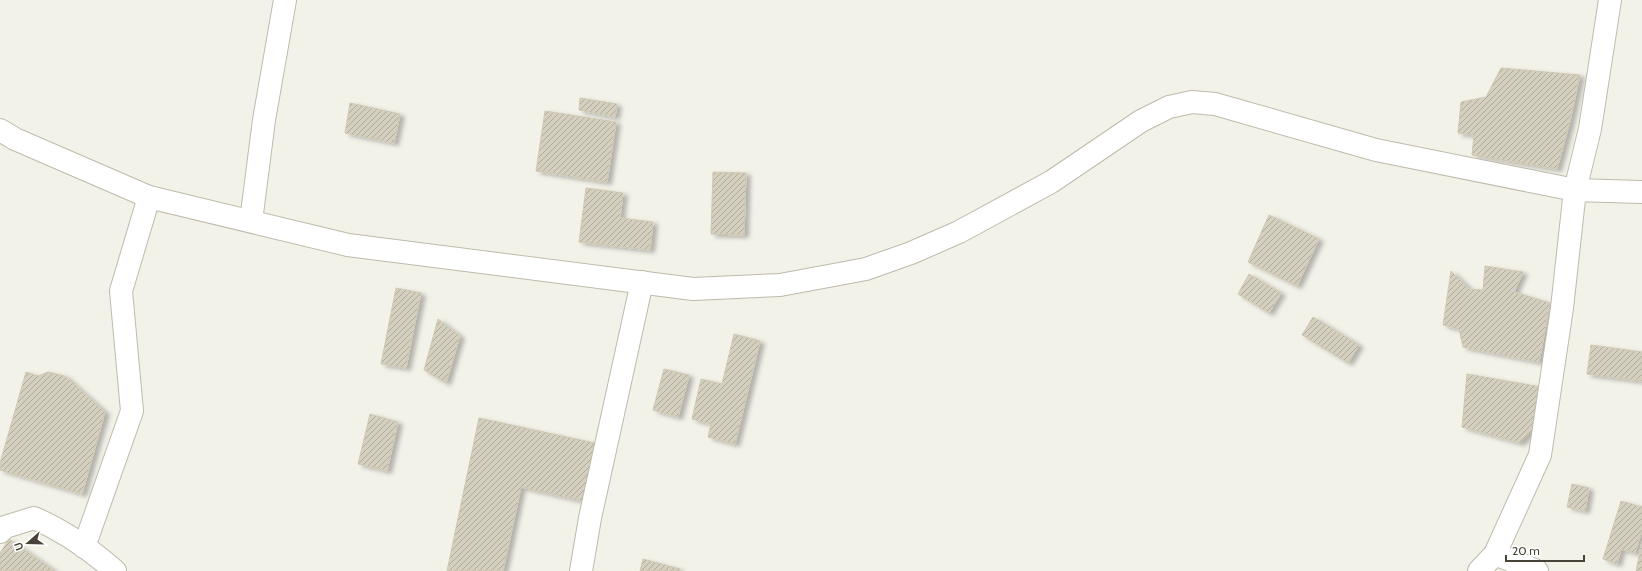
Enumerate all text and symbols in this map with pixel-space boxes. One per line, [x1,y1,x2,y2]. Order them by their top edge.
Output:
north arrow [8,523,48,563]
scale bar [1506,537,1584,563]
text: U [11,540,27,553]
text: 20 m [1512,543,1540,558]

